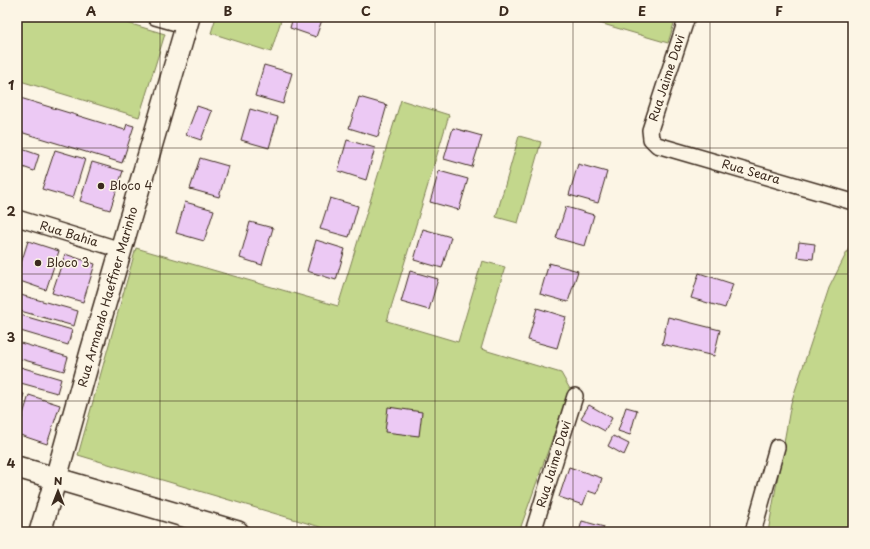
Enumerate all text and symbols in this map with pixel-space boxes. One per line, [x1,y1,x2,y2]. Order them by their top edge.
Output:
text: A [86,1,96,20]
text: B [224,1,233,20]
text: C [361,1,371,20]
text: D [499,1,509,20]
text: E [638,1,646,20]
text: F [775,1,783,20]
street label: Rua Jaime Davi [644,32,689,123]
text: 1 [8,75,14,94]
street label: Rua Seara [720,154,783,188]
place label: Bloco 4 [109,176,153,194]
marker: Bloco 4 [96,181,106,191]
text: 2 [6,201,16,220]
street label: Rua Armando Haeffner Marinho [73,204,142,389]
street label: Rua Bahia [38,216,101,251]
place label: Bloco 3 [46,253,90,271]
marker: Bloco 3 [33,258,43,268]
text: 3 [7,327,16,346]
street label: Rua Jaime Davi [531,418,575,510]
text: 4 [7,453,16,472]
north arrow [38,471,78,511]
text: N [54,472,63,489]

